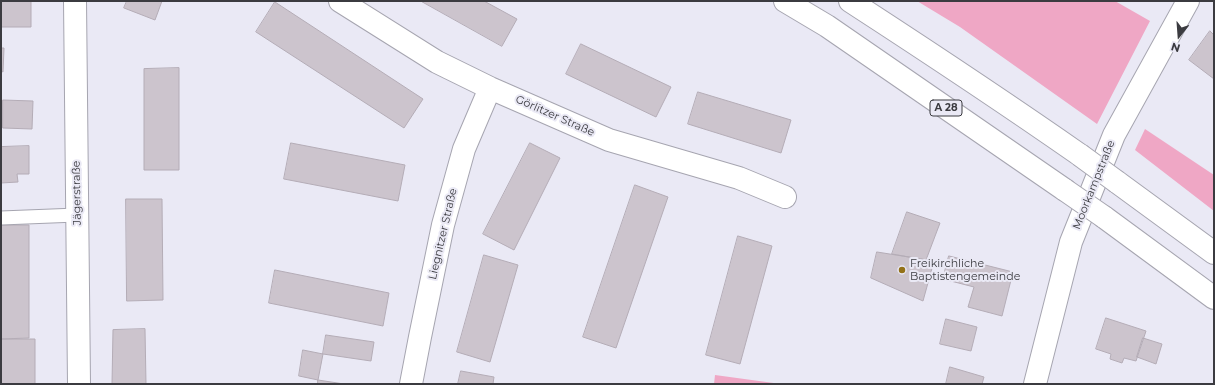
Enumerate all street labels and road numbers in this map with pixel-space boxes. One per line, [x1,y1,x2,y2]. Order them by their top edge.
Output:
street label: Görlitzer Straße [513,93,597,139]
road number: A 28 [930,100,962,116]
street label: Moorkampstraße [1070,138,1118,232]
street label: Jägerstraße [70,160,84,226]
street label: Liegnitzer Straße [426,187,460,281]

